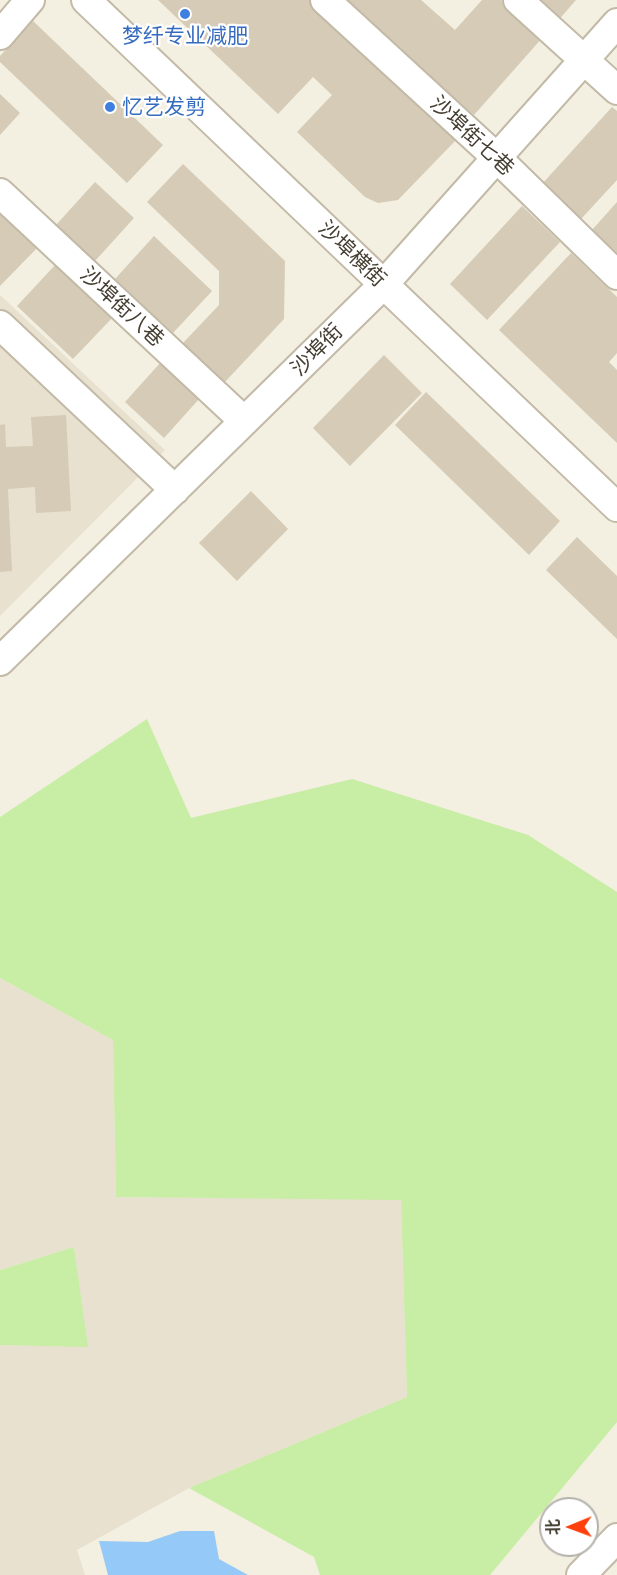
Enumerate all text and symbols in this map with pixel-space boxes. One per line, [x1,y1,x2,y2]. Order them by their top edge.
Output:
marker: 梦纤专业减肥 [178,7,192,21]
place label: 梦纤专业减肥 [122,23,248,49]
street label: 沙埠街七巷 [425,91,519,181]
place label: 忆艺发剪 [122,94,206,120]
marker: 忆艺发剪 [103,100,117,114]
street label: 沙埠横街 [313,216,391,292]
street label: 沙埠街八巷 [75,262,169,352]
street label: 沙埠街 [286,319,348,381]
north arrow [539,1497,599,1557]
text: 北 [544,1519,562,1535]

